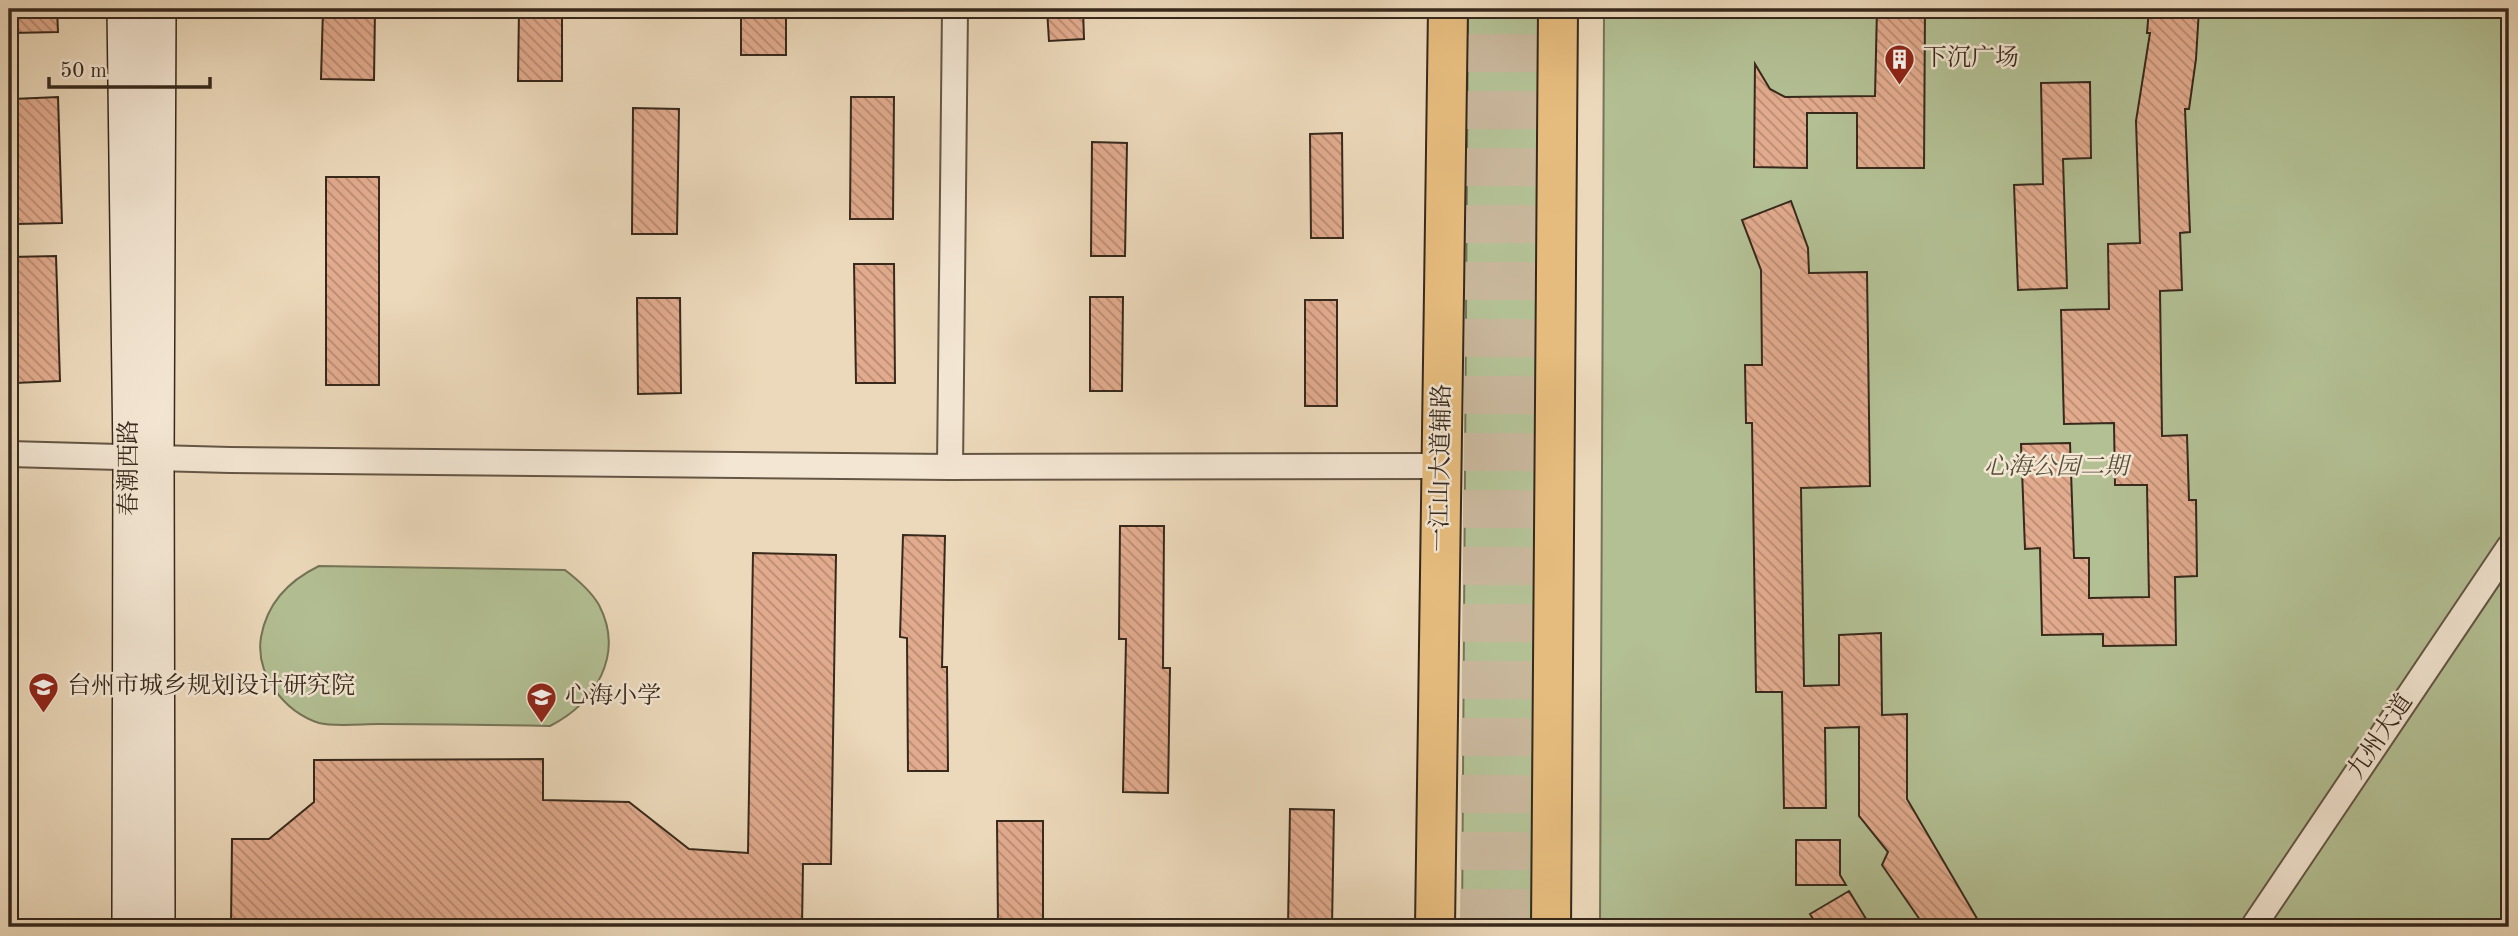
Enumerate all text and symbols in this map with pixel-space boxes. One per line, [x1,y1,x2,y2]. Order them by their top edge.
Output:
building icon: 下沉广场 [1883,42,1917,86]
place label: 下沉广场 [1923,44,2019,71]
scale bar [49,46,210,90]
text: 50 m [60,61,107,82]
street label: 一江山大道辅路 [1426,384,1455,552]
street label: 春潮西路 [115,420,142,516]
park label: 心海公园二期 [1984,453,2132,480]
school or university icon: 台州市城乡规划设计研究院 [27,670,61,714]
place label: 台州市城乡规划设计研究院 [67,672,355,699]
school or university icon: 心海小学 [525,680,559,724]
place label: 心海小学 [565,682,661,709]
street label: 九州大道 [2342,689,2418,784]

